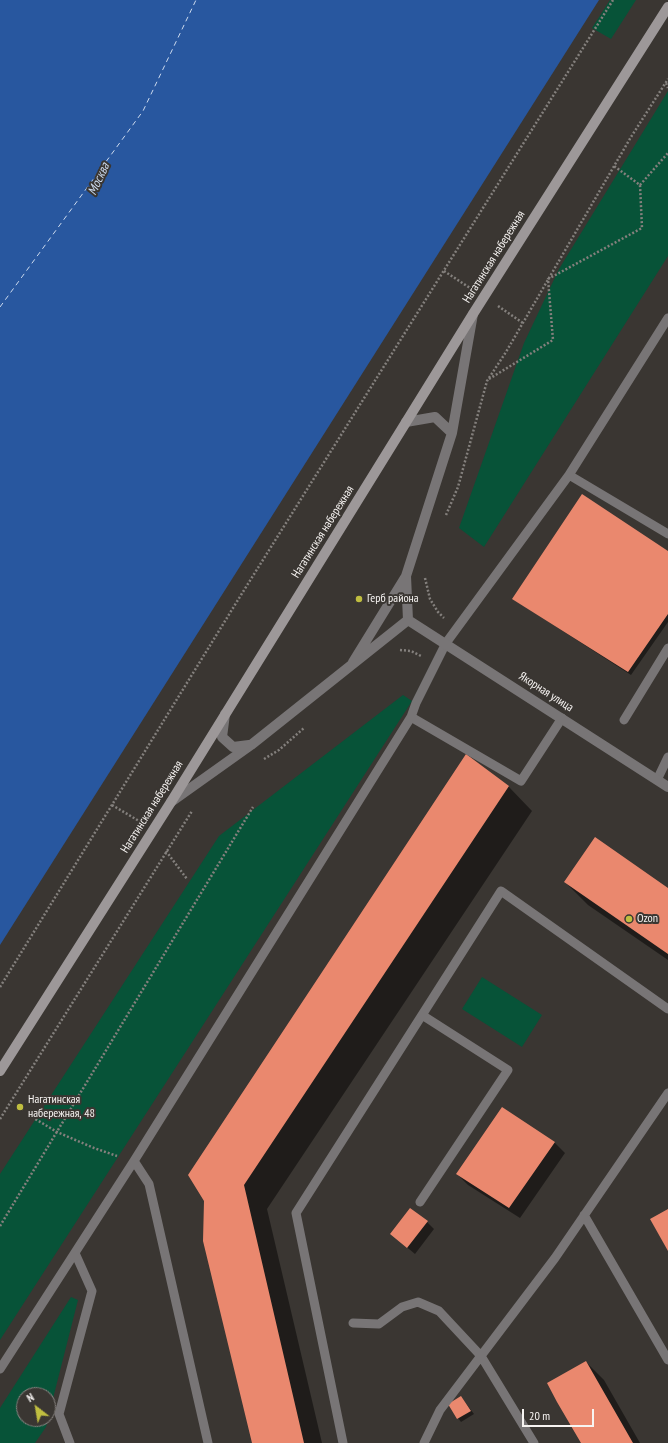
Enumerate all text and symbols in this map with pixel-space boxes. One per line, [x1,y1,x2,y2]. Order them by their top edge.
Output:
water label: Москва [85,160,113,198]
street label: Нагатинская набережная [460,208,528,306]
street label: Нагатинская набережная [289,483,357,581]
place label: Герб района [367,592,419,606]
marker: Герб района [354,594,364,604]
street label: Якорная улица [516,669,576,715]
street label: Нагатинская набережная [118,758,186,856]
place label: Ozon [637,912,658,926]
marker: Ozon [624,914,634,924]
place label: Нагатинская набережная, 48 [28,1093,95,1121]
marker: Нагатинская набережная, 48 [15,1102,25,1112]
north arrow [16,1387,56,1427]
text: N [24,1390,36,1405]
scale bar [524,1401,596,1427]
text: 20 m [529,1408,550,1423]

